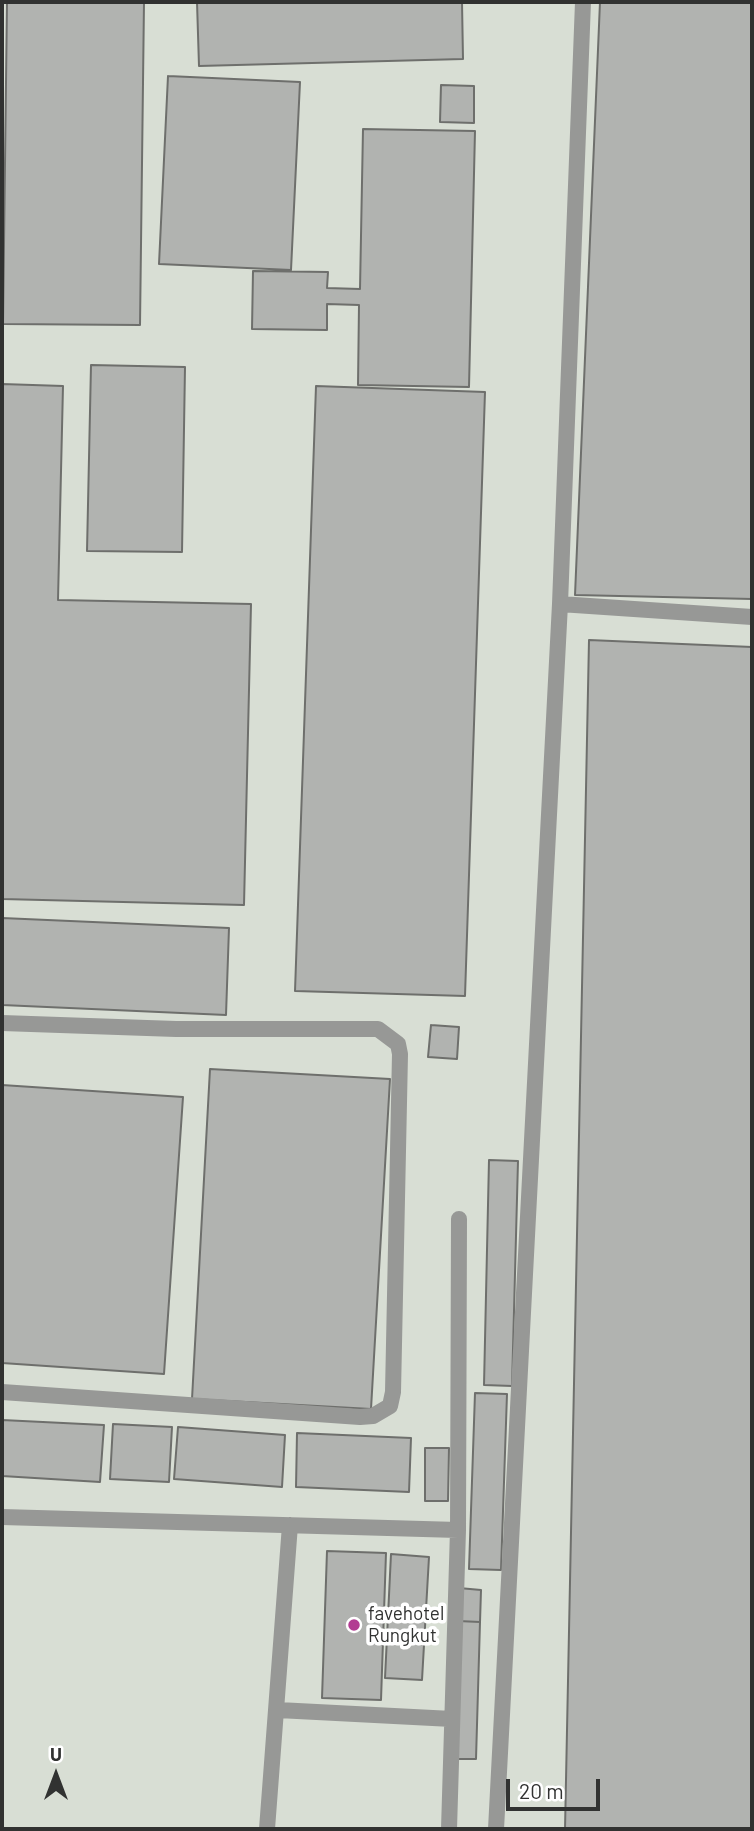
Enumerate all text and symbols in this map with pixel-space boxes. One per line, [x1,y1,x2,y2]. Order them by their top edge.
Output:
place label: favehotel Rungkut [368,1603,444,1647]
marker: favehotel Rungkut [346,1617,362,1633]
north arrow [21,1740,91,1810]
text: U [50,1742,62,1765]
scale bar [509,1764,604,1808]
text: 20 m [519,1778,564,1803]

